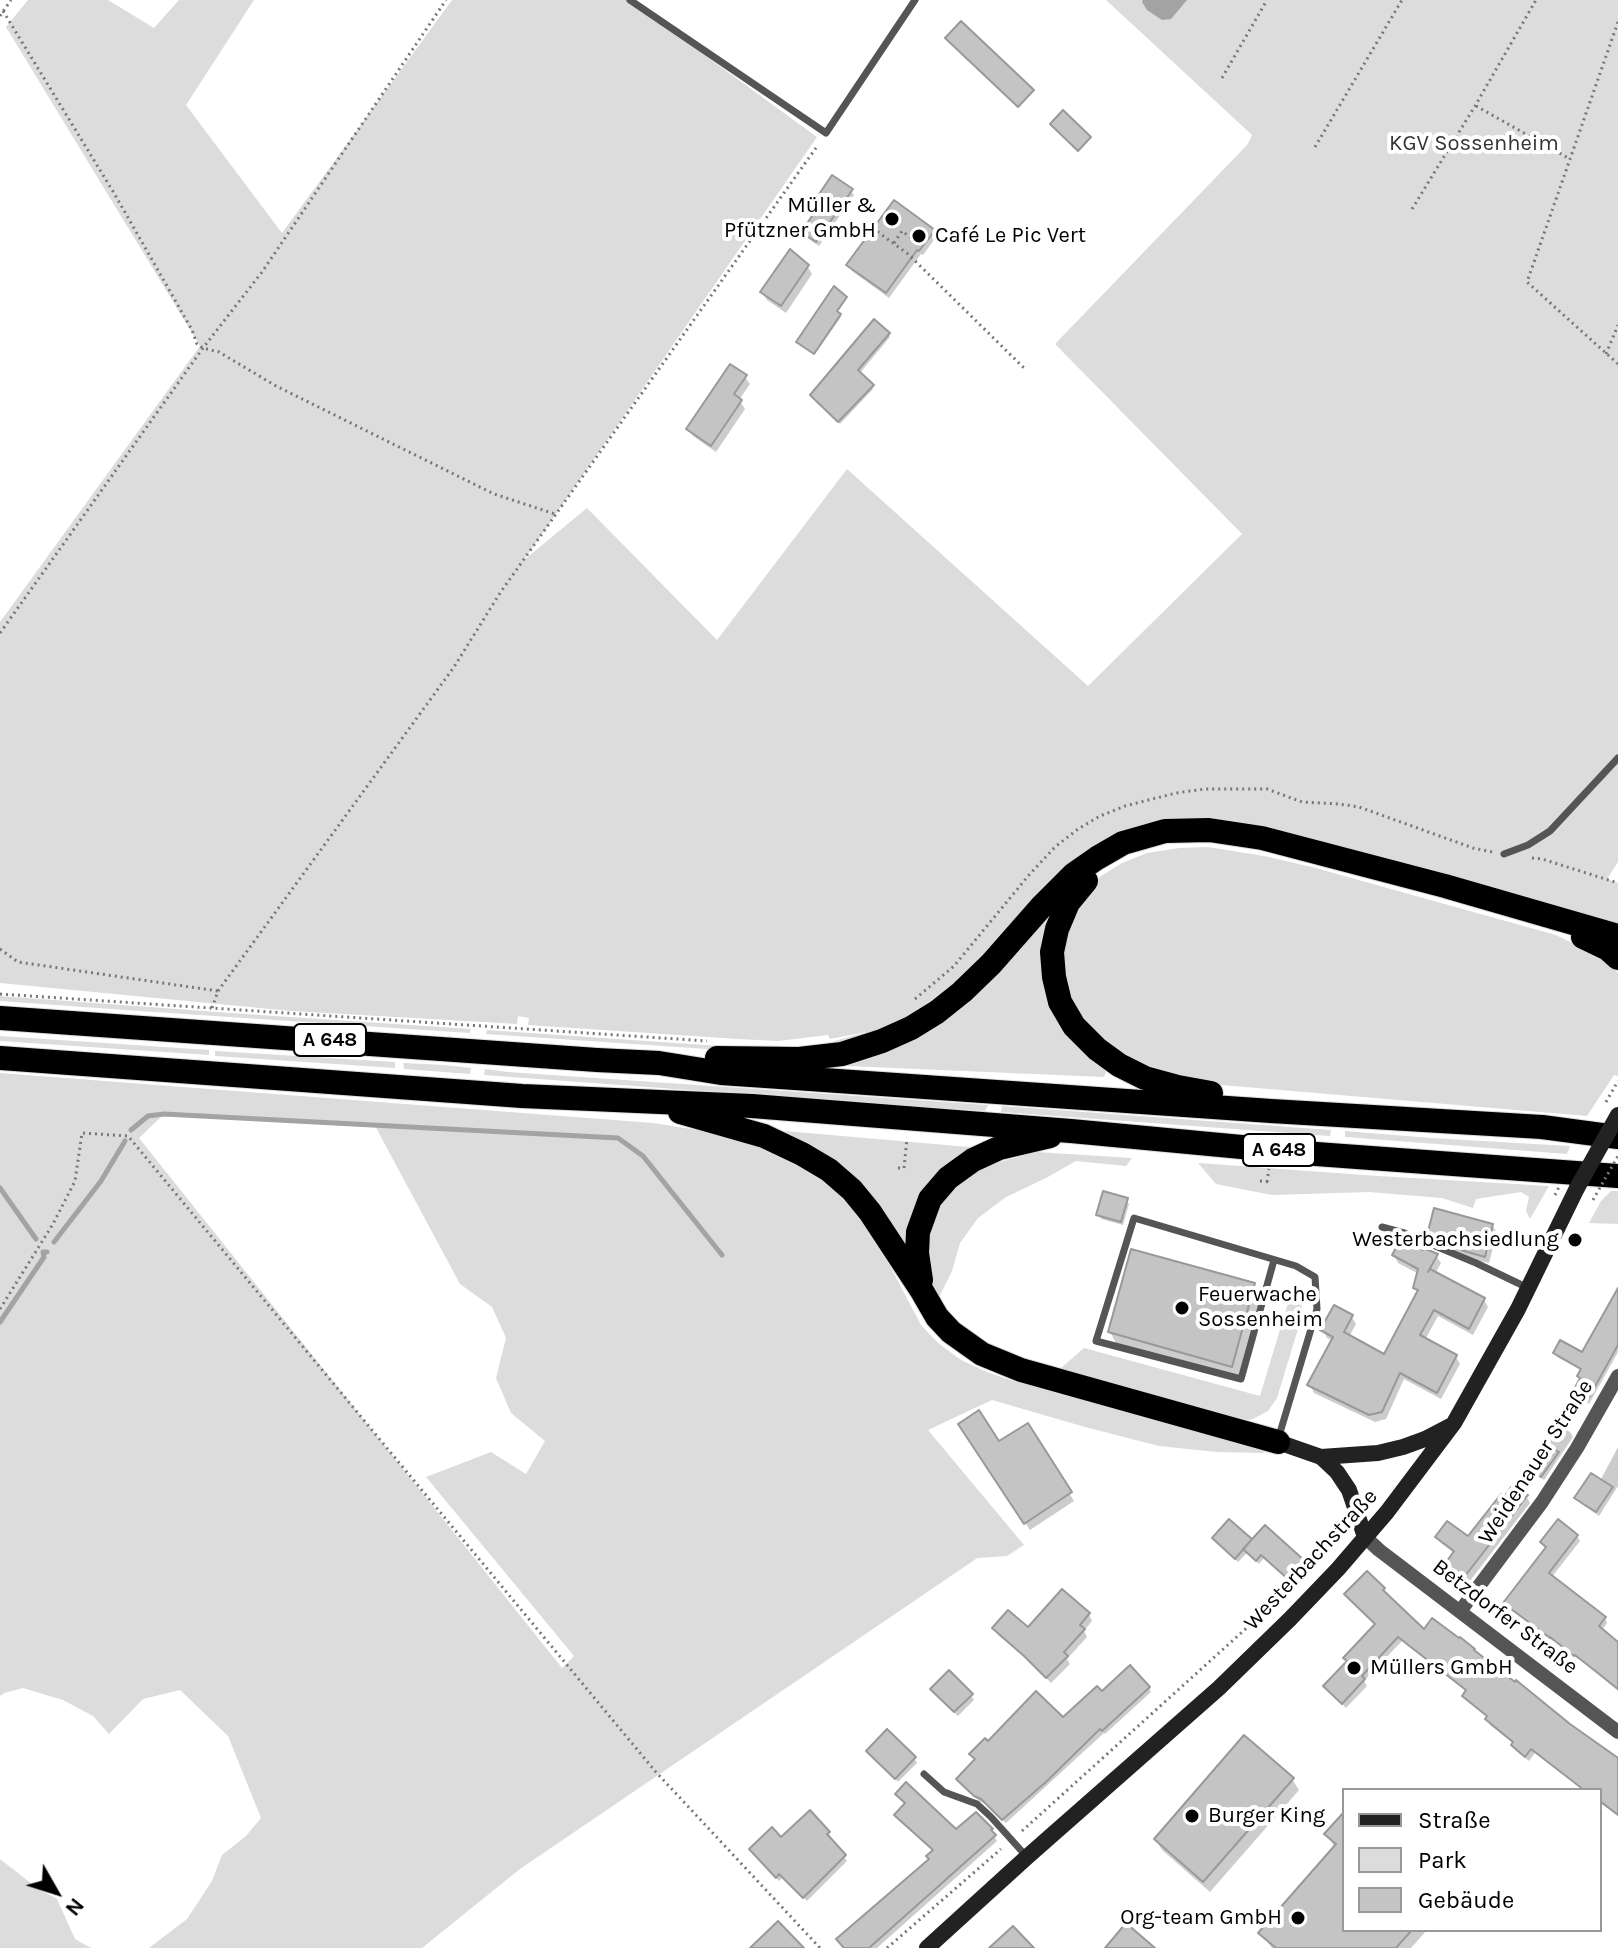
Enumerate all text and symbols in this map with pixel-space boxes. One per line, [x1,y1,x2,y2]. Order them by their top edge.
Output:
park label: KGV Sossenheim [1389,131,1559,157]
place label: Müller & Pfützner GmbH [724,193,876,244]
marker: Müller & Pfützner GmbH [883,210,901,228]
place label: Café Le Pic Vert [935,223,1086,249]
marker: Café Le Pic Vert [910,227,928,245]
road number: A 648 [294,1024,366,1056]
road number: A 648 [1243,1134,1315,1166]
place label: Westerbachsiedlung [1352,1227,1559,1253]
marker: Westerbachsiedlung [1566,1231,1584,1249]
place label: Feuerwache Sossenheim [1198,1282,1323,1334]
marker: Feuerwache Sossenheim [1173,1299,1191,1317]
street label: Weidenauer Straße [1473,1375,1599,1549]
street label: Westerbachstraße [1239,1484,1383,1636]
street label: Betzdorfer Straße [1427,1554,1583,1680]
place label: Müllers GmbH [1370,1655,1513,1681]
marker: Müllers GmbH [1345,1659,1363,1677]
legend [1342,1788,1602,1932]
place label: Burger King [1208,1803,1325,1829]
text: Straße [1418,1806,1490,1834]
marker: Burger King [1183,1807,1201,1825]
text: Park [1418,1846,1467,1874]
north arrow [16,1852,96,1932]
text: Gebäude [1418,1886,1514,1914]
text: N [60,1893,90,1921]
place label: Org-team GmbH [1120,1905,1282,1931]
marker: Org-team GmbH [1289,1909,1307,1927]

